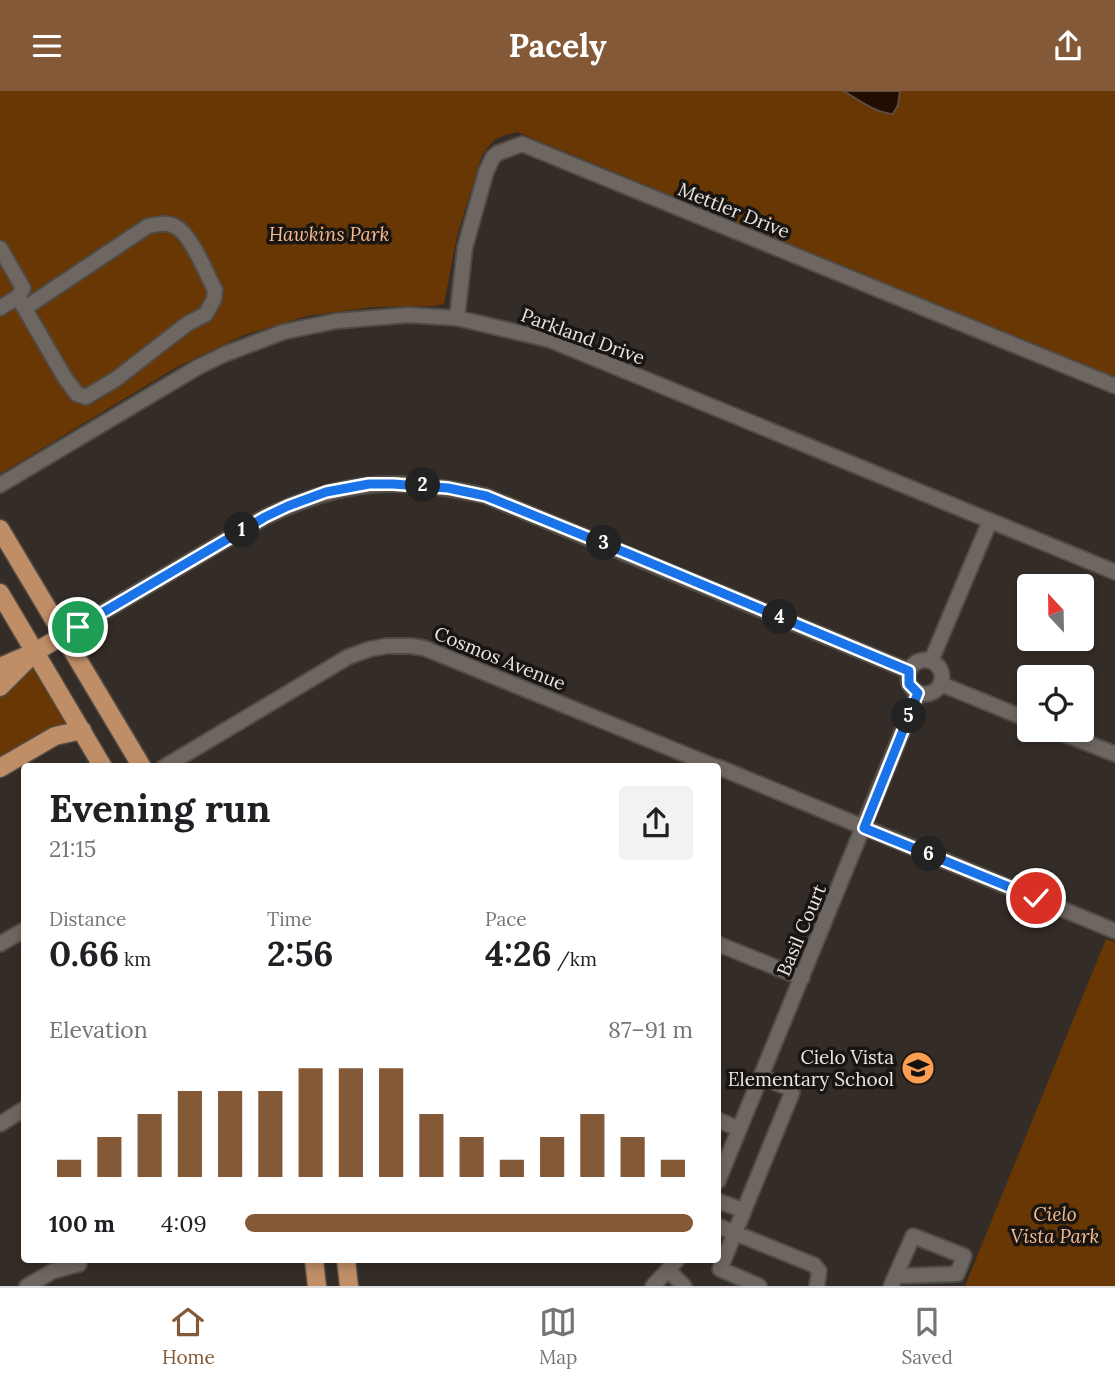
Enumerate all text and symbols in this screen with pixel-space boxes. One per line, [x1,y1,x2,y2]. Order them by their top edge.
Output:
text: Pacely [508,25,607,66]
icon: menu [28,27,66,65]
icon: share [1049,27,1087,65]
street label: Mettler Drive [675,177,793,243]
park label: Hawkins Park [269,222,389,246]
street label: Parkland Drive [518,303,648,369]
pin: 2 [406,467,440,503]
text: 2 [417,472,428,496]
pin: 1 [224,513,260,548]
text: 1 [238,517,245,541]
pin: 3 [586,525,622,561]
text: 3 [598,530,609,554]
north arrow [1017,574,1094,651]
map controls [1017,574,1094,742]
pin [48,597,108,657]
pin: 4 [762,599,798,635]
text: 4 [774,604,785,628]
icon: arrive [59,608,97,646]
street label: Cosmos Avenue [431,621,569,695]
button: locate [1017,665,1094,742]
pin: 5 [892,699,926,733]
text: 5 [903,703,914,727]
text: Evening run [49,784,271,832]
button: share [619,786,693,860]
text: 21:15 [49,834,96,863]
pin: 6 [912,837,946,871]
text: 6 [923,841,934,865]
pin [1006,868,1066,928]
icon: check [1017,879,1055,917]
street label: Basil Court [771,880,831,980]
text: Distance [49,907,126,931]
text: Time [267,907,312,931]
text: Pace [485,907,527,931]
text: 0.66 [49,931,119,976]
text: 2:56 [267,931,333,976]
text: 4:26 [485,931,552,976]
text: km [119,947,151,971]
text: /km [552,947,597,971]
text: Elevation [49,1015,148,1044]
text: 87–91 m [608,1015,693,1044]
place label: Cielo Vista Elementary School [728,1045,894,1091]
school or university icon: Cielo Vista Elementary School [899,1049,937,1087]
park label: Cielo Vista Park [1011,1202,1100,1248]
text: 100 m [49,1209,115,1238]
text: 4:09 [161,1209,207,1238]
tab: Home [162,1303,215,1369]
tab: Map [539,1303,577,1369]
tab: Saved [902,1303,953,1369]

